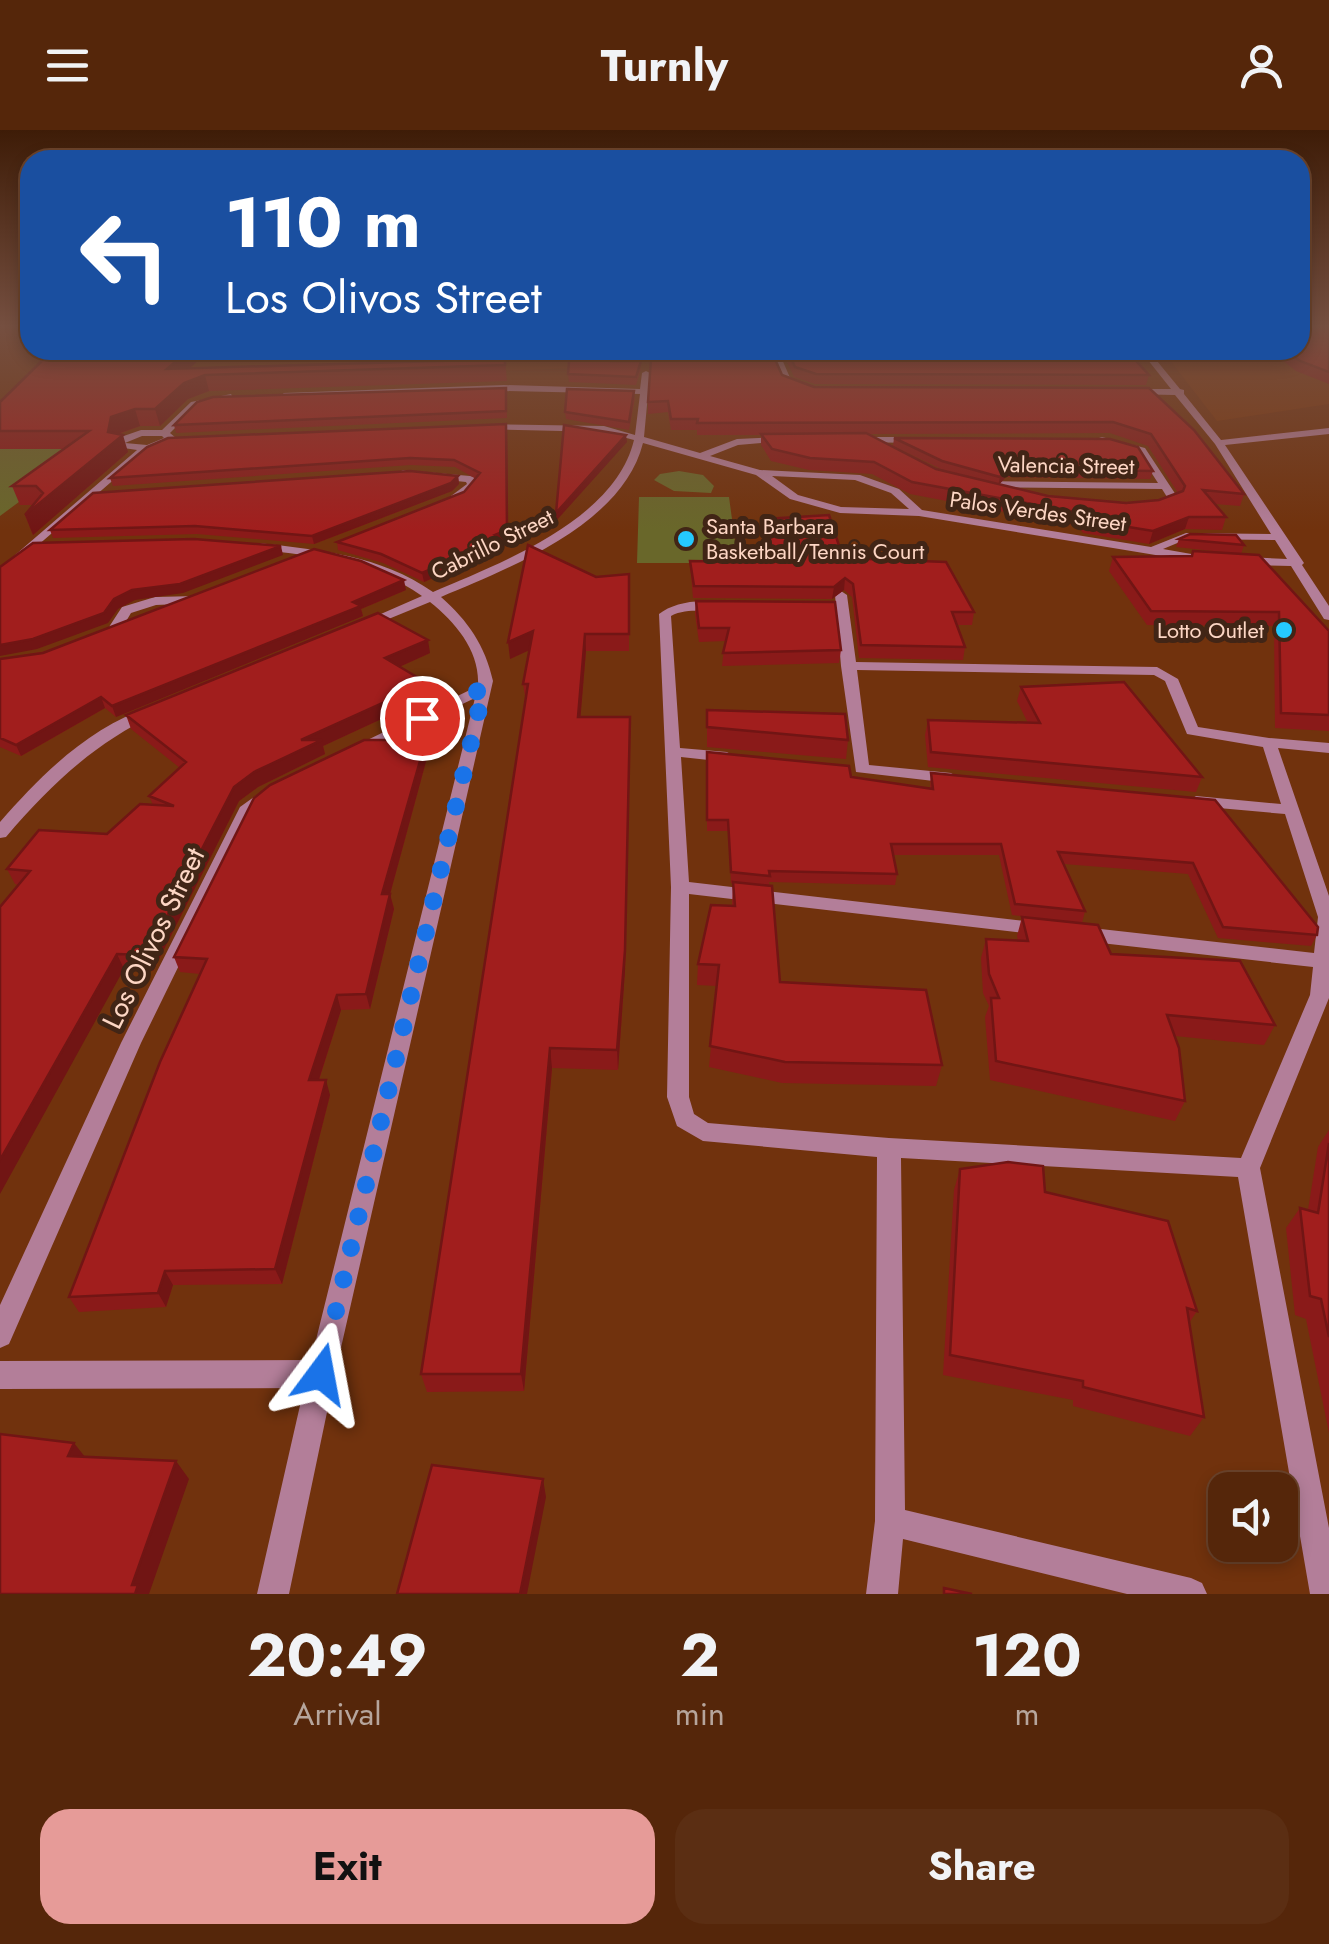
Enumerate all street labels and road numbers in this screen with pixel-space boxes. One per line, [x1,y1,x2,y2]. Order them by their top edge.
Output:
street label: Valencia Street [997,448,1135,482]
street label: Palos Verdes Street [948,483,1129,539]
street label: Cabrillo Street [425,500,559,587]
street label: Los Olivos Street [92,840,215,1036]

